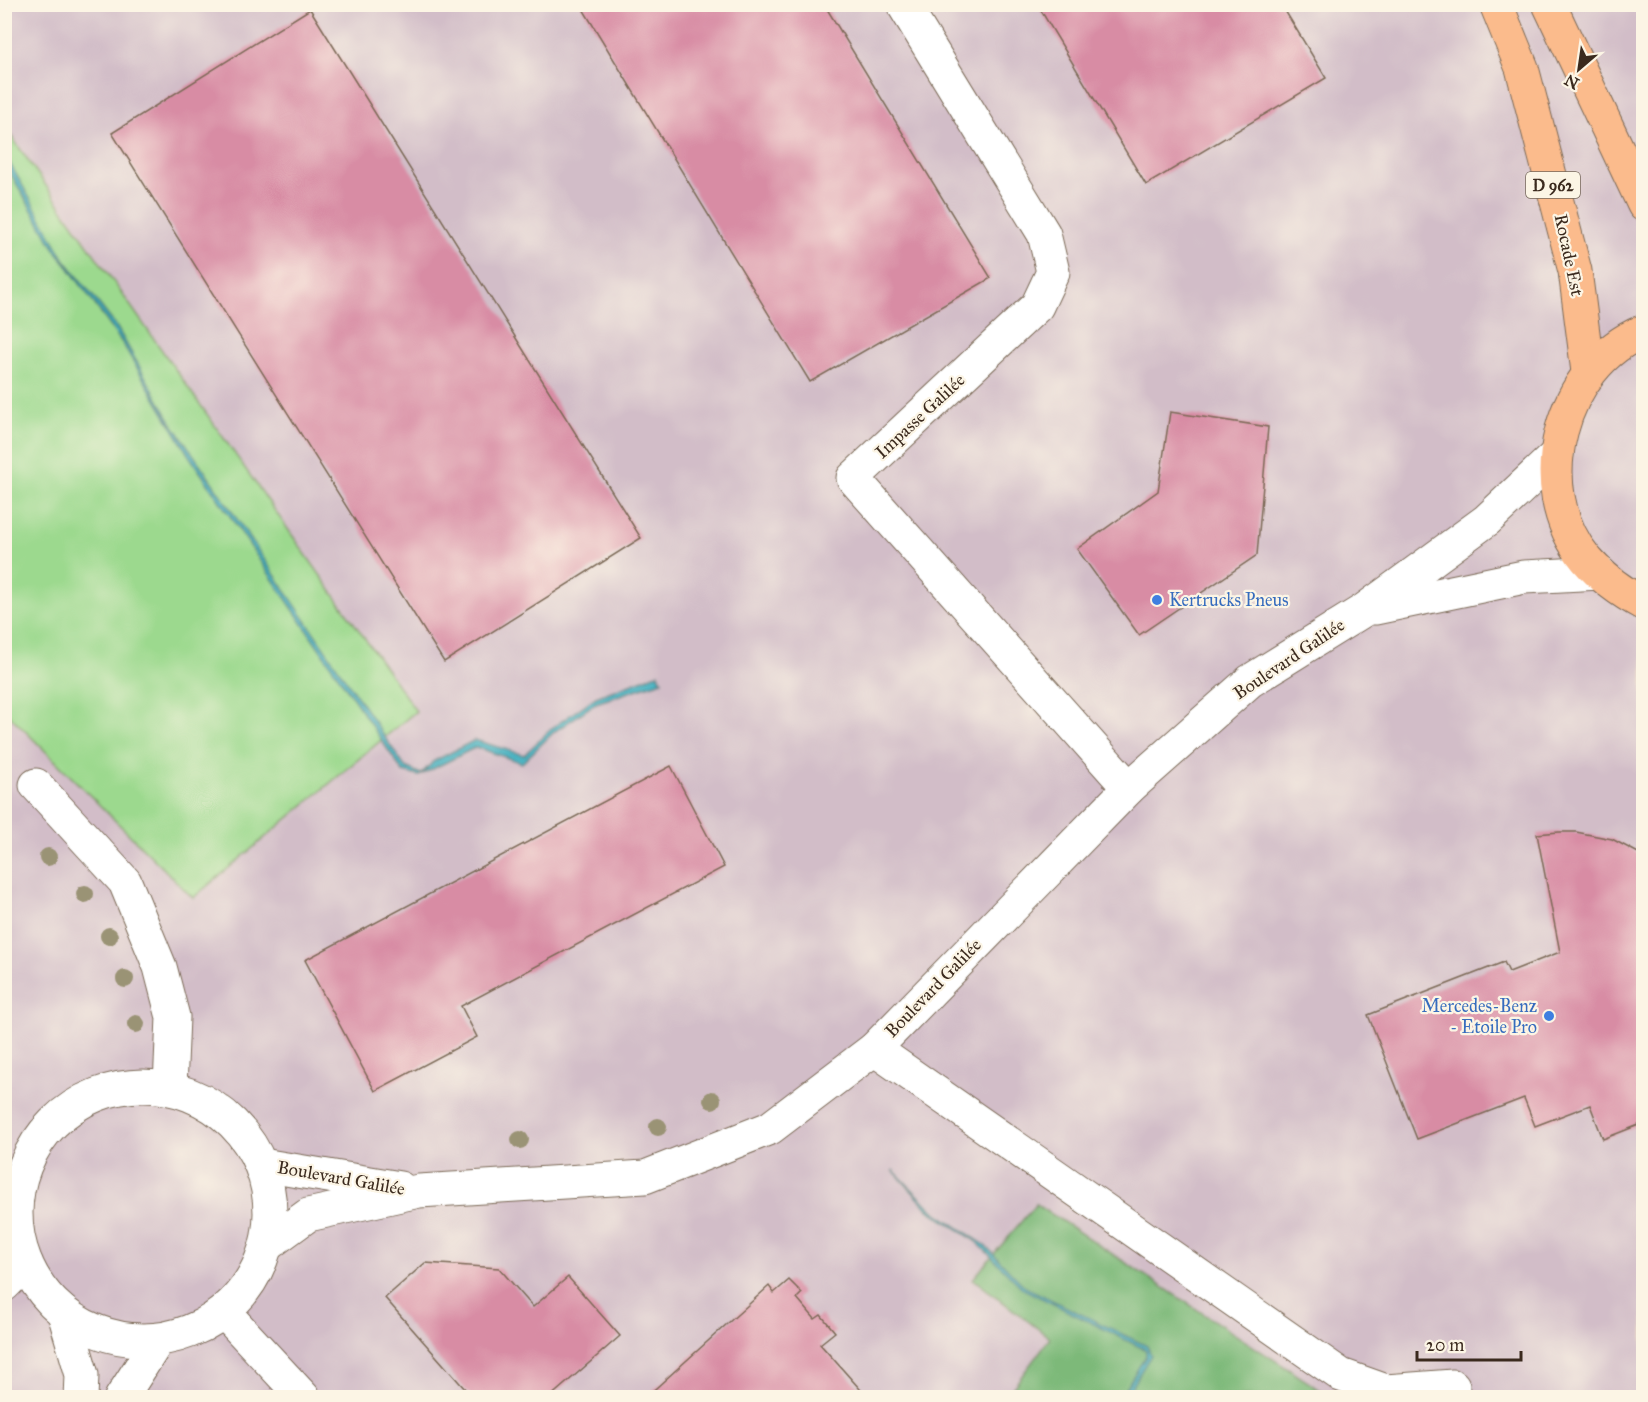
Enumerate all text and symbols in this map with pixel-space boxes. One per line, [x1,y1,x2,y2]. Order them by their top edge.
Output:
north arrow [1549,39,1609,99]
text: N [1561,70,1583,93]
road number: D 962 [1526,172,1580,198]
street label: Rocade Est [1550,212,1589,299]
street label: Impasse Galilée [871,369,969,463]
place label: Kertrucks Pneus [1169,589,1289,611]
marker: Kertrucks Pneus [1150,593,1164,607]
street label: Boulevard Galilée [1229,614,1349,704]
street label: Boulevard Galilée [880,934,986,1042]
place label: Mercedes-Benz - Etoile Pro [1421,995,1537,1038]
marker: Mercedes-Benz - Etoile Pro [1542,1009,1556,1023]
street label: Boulevard Galilée [276,1156,406,1200]
scale bar [1417,1324,1520,1362]
text: 20 m [1426,1334,1464,1356]

